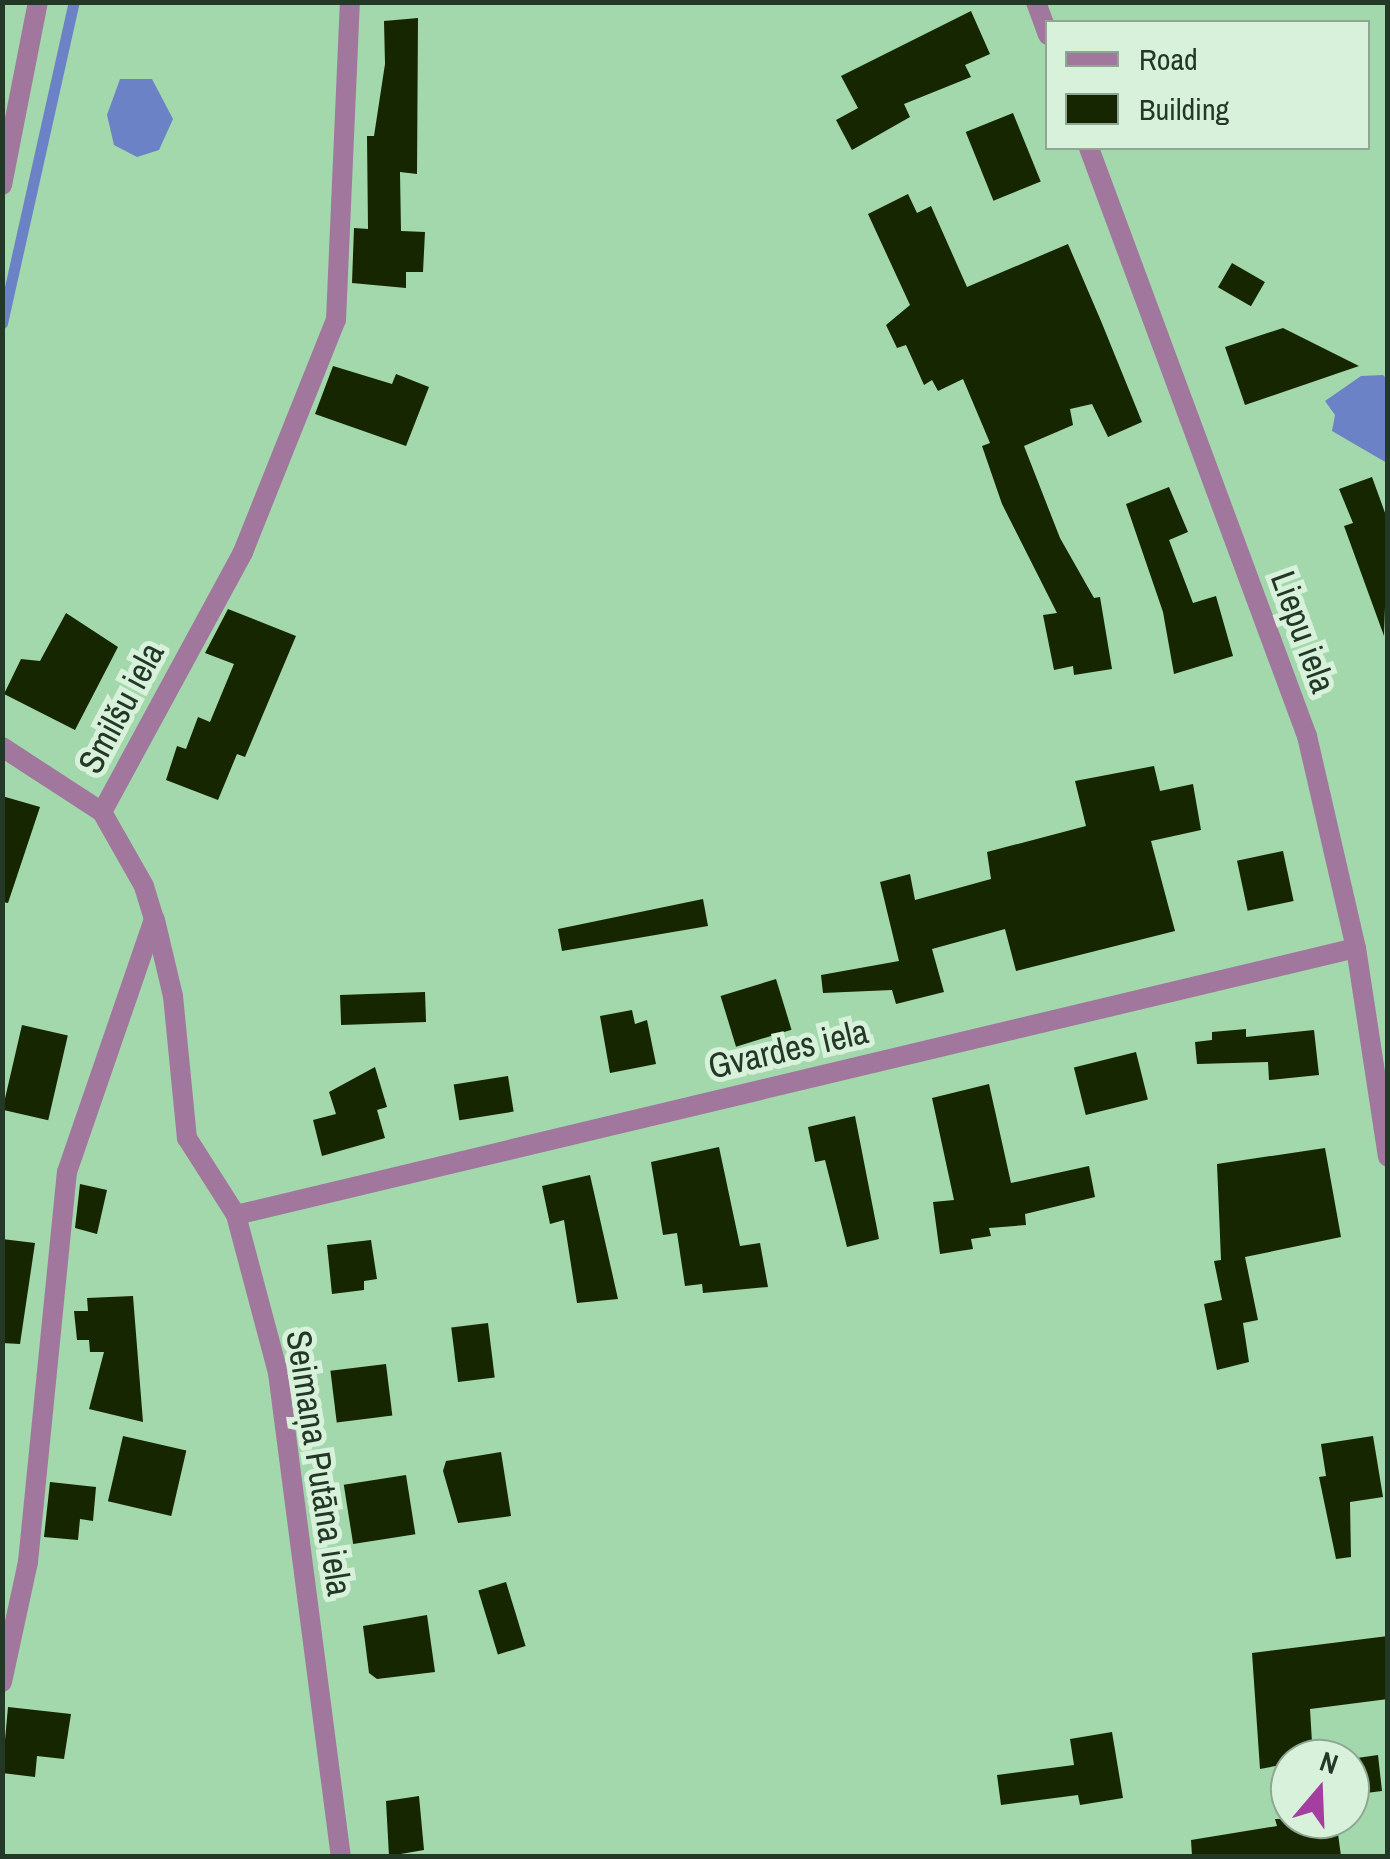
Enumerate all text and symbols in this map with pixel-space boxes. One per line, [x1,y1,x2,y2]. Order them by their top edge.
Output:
legend [1045,20,1370,150]
text: Road [1139,39,1198,79]
text: Building [1139,89,1229,129]
street label: Liepu iela [1262,566,1344,698]
street label: Smilšu iela [69,635,173,781]
street label: Gvardes iela [704,1010,872,1088]
street label: Seimaņa Putāna iela [277,1327,361,1599]
north arrow [1270,1739,1370,1839]
text: N [1315,1742,1343,1783]

